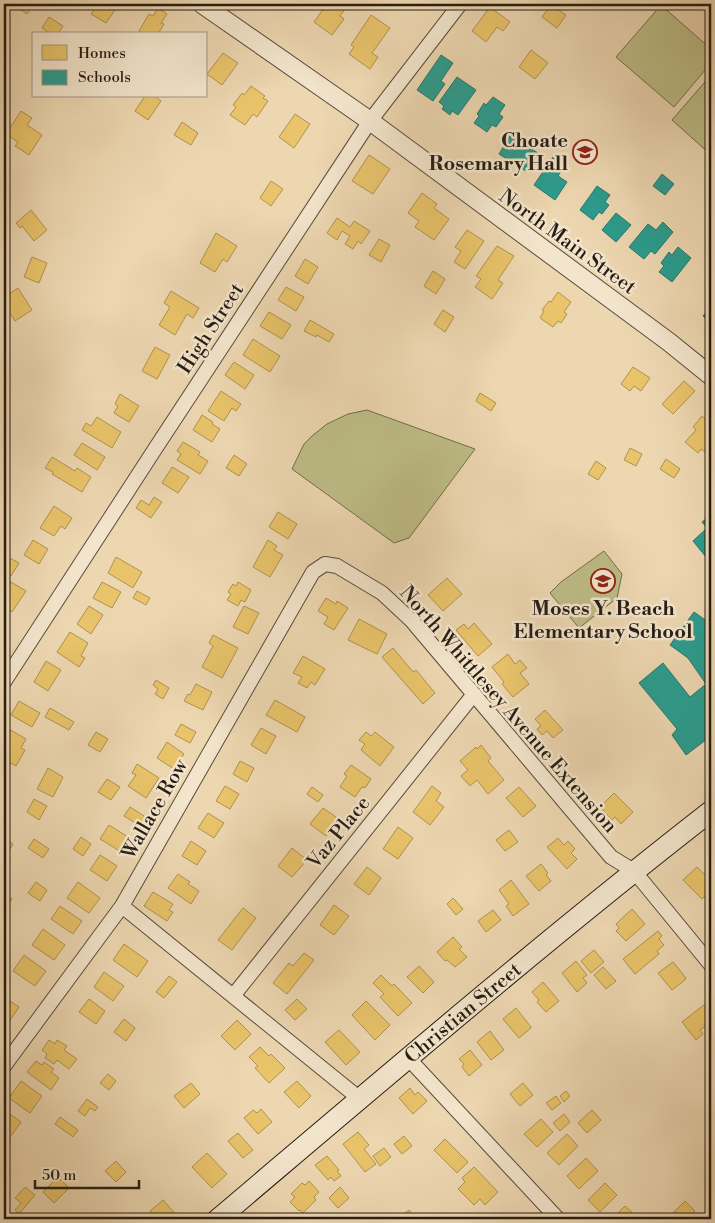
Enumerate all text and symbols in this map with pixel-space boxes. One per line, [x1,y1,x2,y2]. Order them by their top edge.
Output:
legend [32,32,208,98]
text: Homes [78,44,126,63]
text: Schools [78,68,131,87]
place label: Choate Rosemary Hall [429,129,568,177]
school or university icon: Choate Rosemary Hall [572,139,598,165]
street label: North Main Street [494,184,640,300]
street label: High Street [173,279,250,379]
school or university icon: Moses Y. Beach Elementary School [590,568,616,594]
street label: North Whittlesey Avenue Extension [394,581,622,839]
place label: Moses Y. Beach Elementary School [513,597,693,645]
street label: Wallace Row [116,754,195,865]
street label: Vaz Place [302,792,376,875]
street label: Christian Street [400,958,527,1070]
scale bar [35,1158,139,1190]
text: 50 m [42,1166,76,1185]

